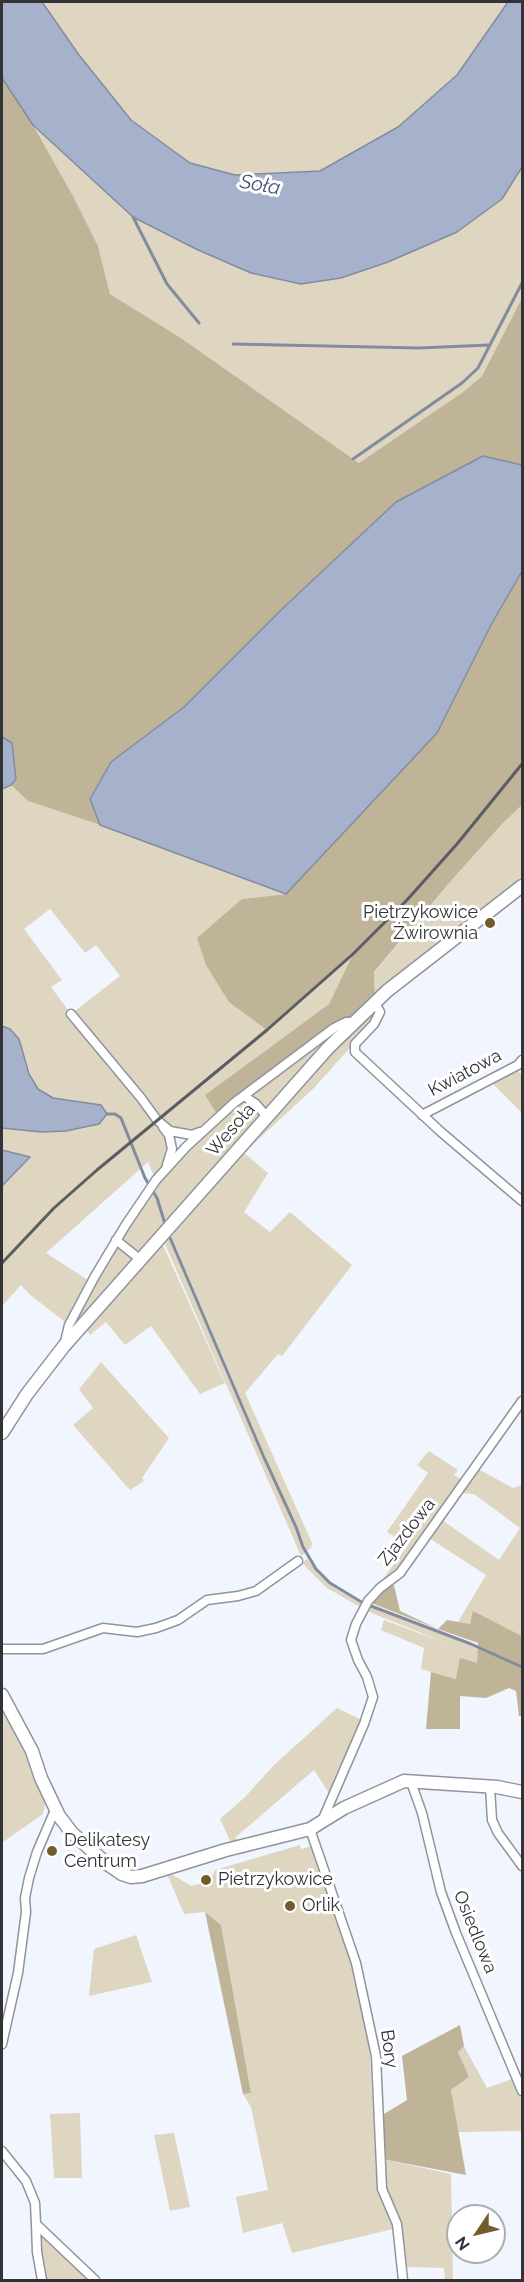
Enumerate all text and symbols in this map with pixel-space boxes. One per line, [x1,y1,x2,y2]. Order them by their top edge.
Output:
water label: Soła [238,170,282,200]
place label: Pietrzykowice Żwirownia [363,902,478,944]
marker: Pietrzykowice Żwirownia [483,916,497,930]
street label: Kwiatowa [425,1045,505,1101]
street label: Wesoła [202,1099,260,1161]
street label: Zjazdowa [374,1494,440,1570]
place label: Delikatesy Centrum [64,1830,150,1872]
marker: Delikatesy Centrum [45,1844,59,1858]
place label: Pietrzykowice [218,1869,333,1891]
marker: Pietrzykowice [199,1873,213,1887]
street label: Osiedlowa [449,1887,501,1977]
place label: Orlik [302,1895,340,1917]
marker: Orlik [283,1899,297,1913]
street label: Bory [376,2028,402,2070]
north arrow [446,2204,506,2264]
text: N [451,2233,474,2254]

